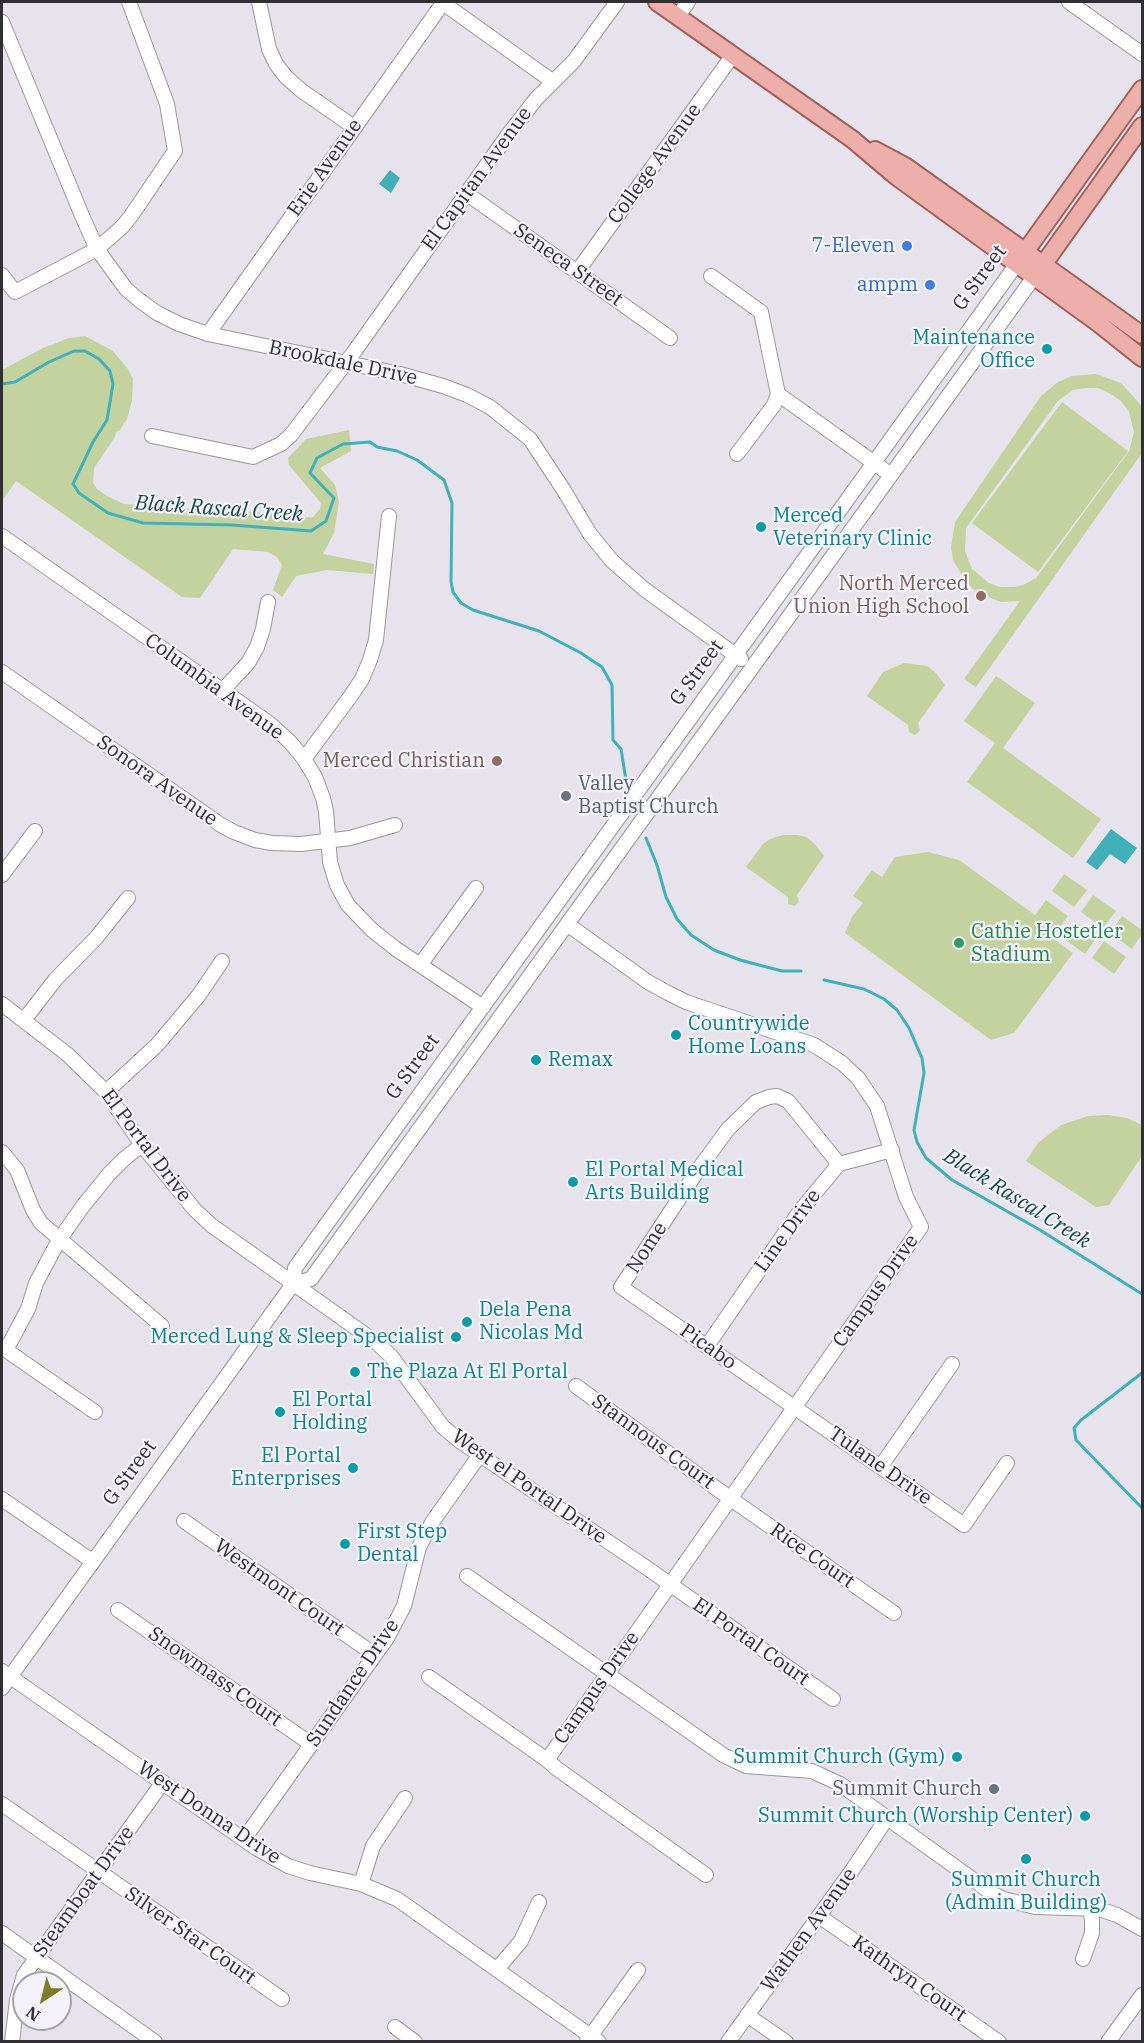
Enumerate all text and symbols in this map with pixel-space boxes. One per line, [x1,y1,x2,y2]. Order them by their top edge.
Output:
street label: College Avenue [603,99,707,229]
street label: El Capitan Avenue [417,103,537,255]
street label: Erie Avenue [283,115,367,221]
street label: Seneca Street [509,218,627,312]
place label: 7-Eleven [812,234,895,258]
marker: 7-Eleven [900,239,914,253]
street label: G Street [948,241,1012,315]
place label: ampm [857,273,918,297]
marker: ampm [923,278,937,292]
place label: Maintenance Office [912,326,1035,373]
street label: Brookdale Drive [266,336,420,390]
marker: Maintenance Office [1040,342,1054,356]
water label: Black Rascal Creek [134,491,304,527]
place label: Merced Veterinary Clinic [773,504,932,551]
marker: Merced Veterinary Clinic [754,520,768,534]
place label: North Merced Union High School [793,572,969,619]
marker: North Merced Union High School [974,589,988,603]
street label: Columbia Avenue [140,629,288,745]
street label: G Street [665,636,729,710]
street label: Sonora Avenue [92,730,222,832]
place label: Merced Christian [323,749,485,773]
marker: Merced Christian [490,754,504,768]
place label: Valley Baptist Church [578,772,719,819]
marker: Valley Baptist Church [559,789,573,803]
place label: Cathie Hostetler Stadium [971,920,1123,967]
marker: Cathie Hostetler Stadium [952,936,966,950]
place label: Countrywide Home Loans [688,1012,810,1059]
marker: Countrywide Home Loans [669,1028,683,1042]
street label: G Street [381,1030,445,1104]
place label: Remax [548,1048,613,1072]
marker: Remax [529,1053,543,1067]
street label: El Portal Drive [96,1085,196,1207]
water label: Black Rascal Creek [939,1144,1095,1254]
place label: El Portal Medical Arts Building [585,1158,744,1205]
marker: El Portal Medical Arts Building [566,1175,580,1189]
street label: Line Drive [750,1185,826,1277]
street label: Nome [622,1218,672,1278]
street label: Campus Drive [828,1230,924,1352]
place label: Dela Pena Nicolas Md [479,1298,583,1345]
marker: Dela Pena Nicolas Md [460,1315,474,1329]
street label: Picabo [675,1319,741,1375]
place label: Merced Lung & Sleep Specialist [150,1325,444,1349]
marker: Merced Lung & Sleep Specialist [449,1330,463,1344]
place label: The Plaza At El Portal [367,1360,568,1384]
marker: The Plaza At El Portal [348,1365,362,1379]
place label: El Portal Holding [292,1388,372,1435]
street label: Stannous Court [587,1389,719,1495]
marker: El Portal Holding [273,1405,287,1419]
street label: Tulane Drive [824,1422,936,1510]
street label: West el Portal Drive [447,1425,611,1549]
street label: G Street [98,1436,162,1510]
place label: El Portal Enterprises [231,1444,341,1491]
marker: El Portal Enterprises [346,1461,360,1475]
street label: Rice Court [765,1518,859,1594]
place label: First Step Dental [357,1520,447,1567]
street label: Westmont Court [209,1534,349,1642]
marker: First Step Dental [338,1537,352,1551]
street label: El Portal Court [688,1593,814,1691]
street label: Sundance Drive [301,1615,405,1751]
street label: Snowmass Court [143,1622,287,1732]
street label: Campus Drive [549,1627,645,1749]
place label: Summit Church (Gym) [733,1745,945,1769]
marker: Summit Church (Gym) [950,1750,964,1764]
street label: West Donna Drive [133,1756,285,1870]
place label: Summit Church [832,1777,982,1801]
marker: Summit Church [987,1782,1001,1796]
place label: Summit Church (Worship Center) [758,1804,1073,1828]
marker: Summit Church (Worship Center) [1078,1809,1092,1823]
street label: Steamboat Drive [28,1822,140,1962]
marker: Summit Church (Admin Building) [1019,1852,1033,1866]
street label: Wathen Avenue [756,1864,862,1996]
place label: Summit Church (Admin Building) [945,1868,1107,1915]
street label: Silver Star Court [120,1882,260,1990]
street label: Kathryn Court [847,1931,971,2027]
north arrow [12,1971,72,2031]
text: N [22,2002,44,2026]

